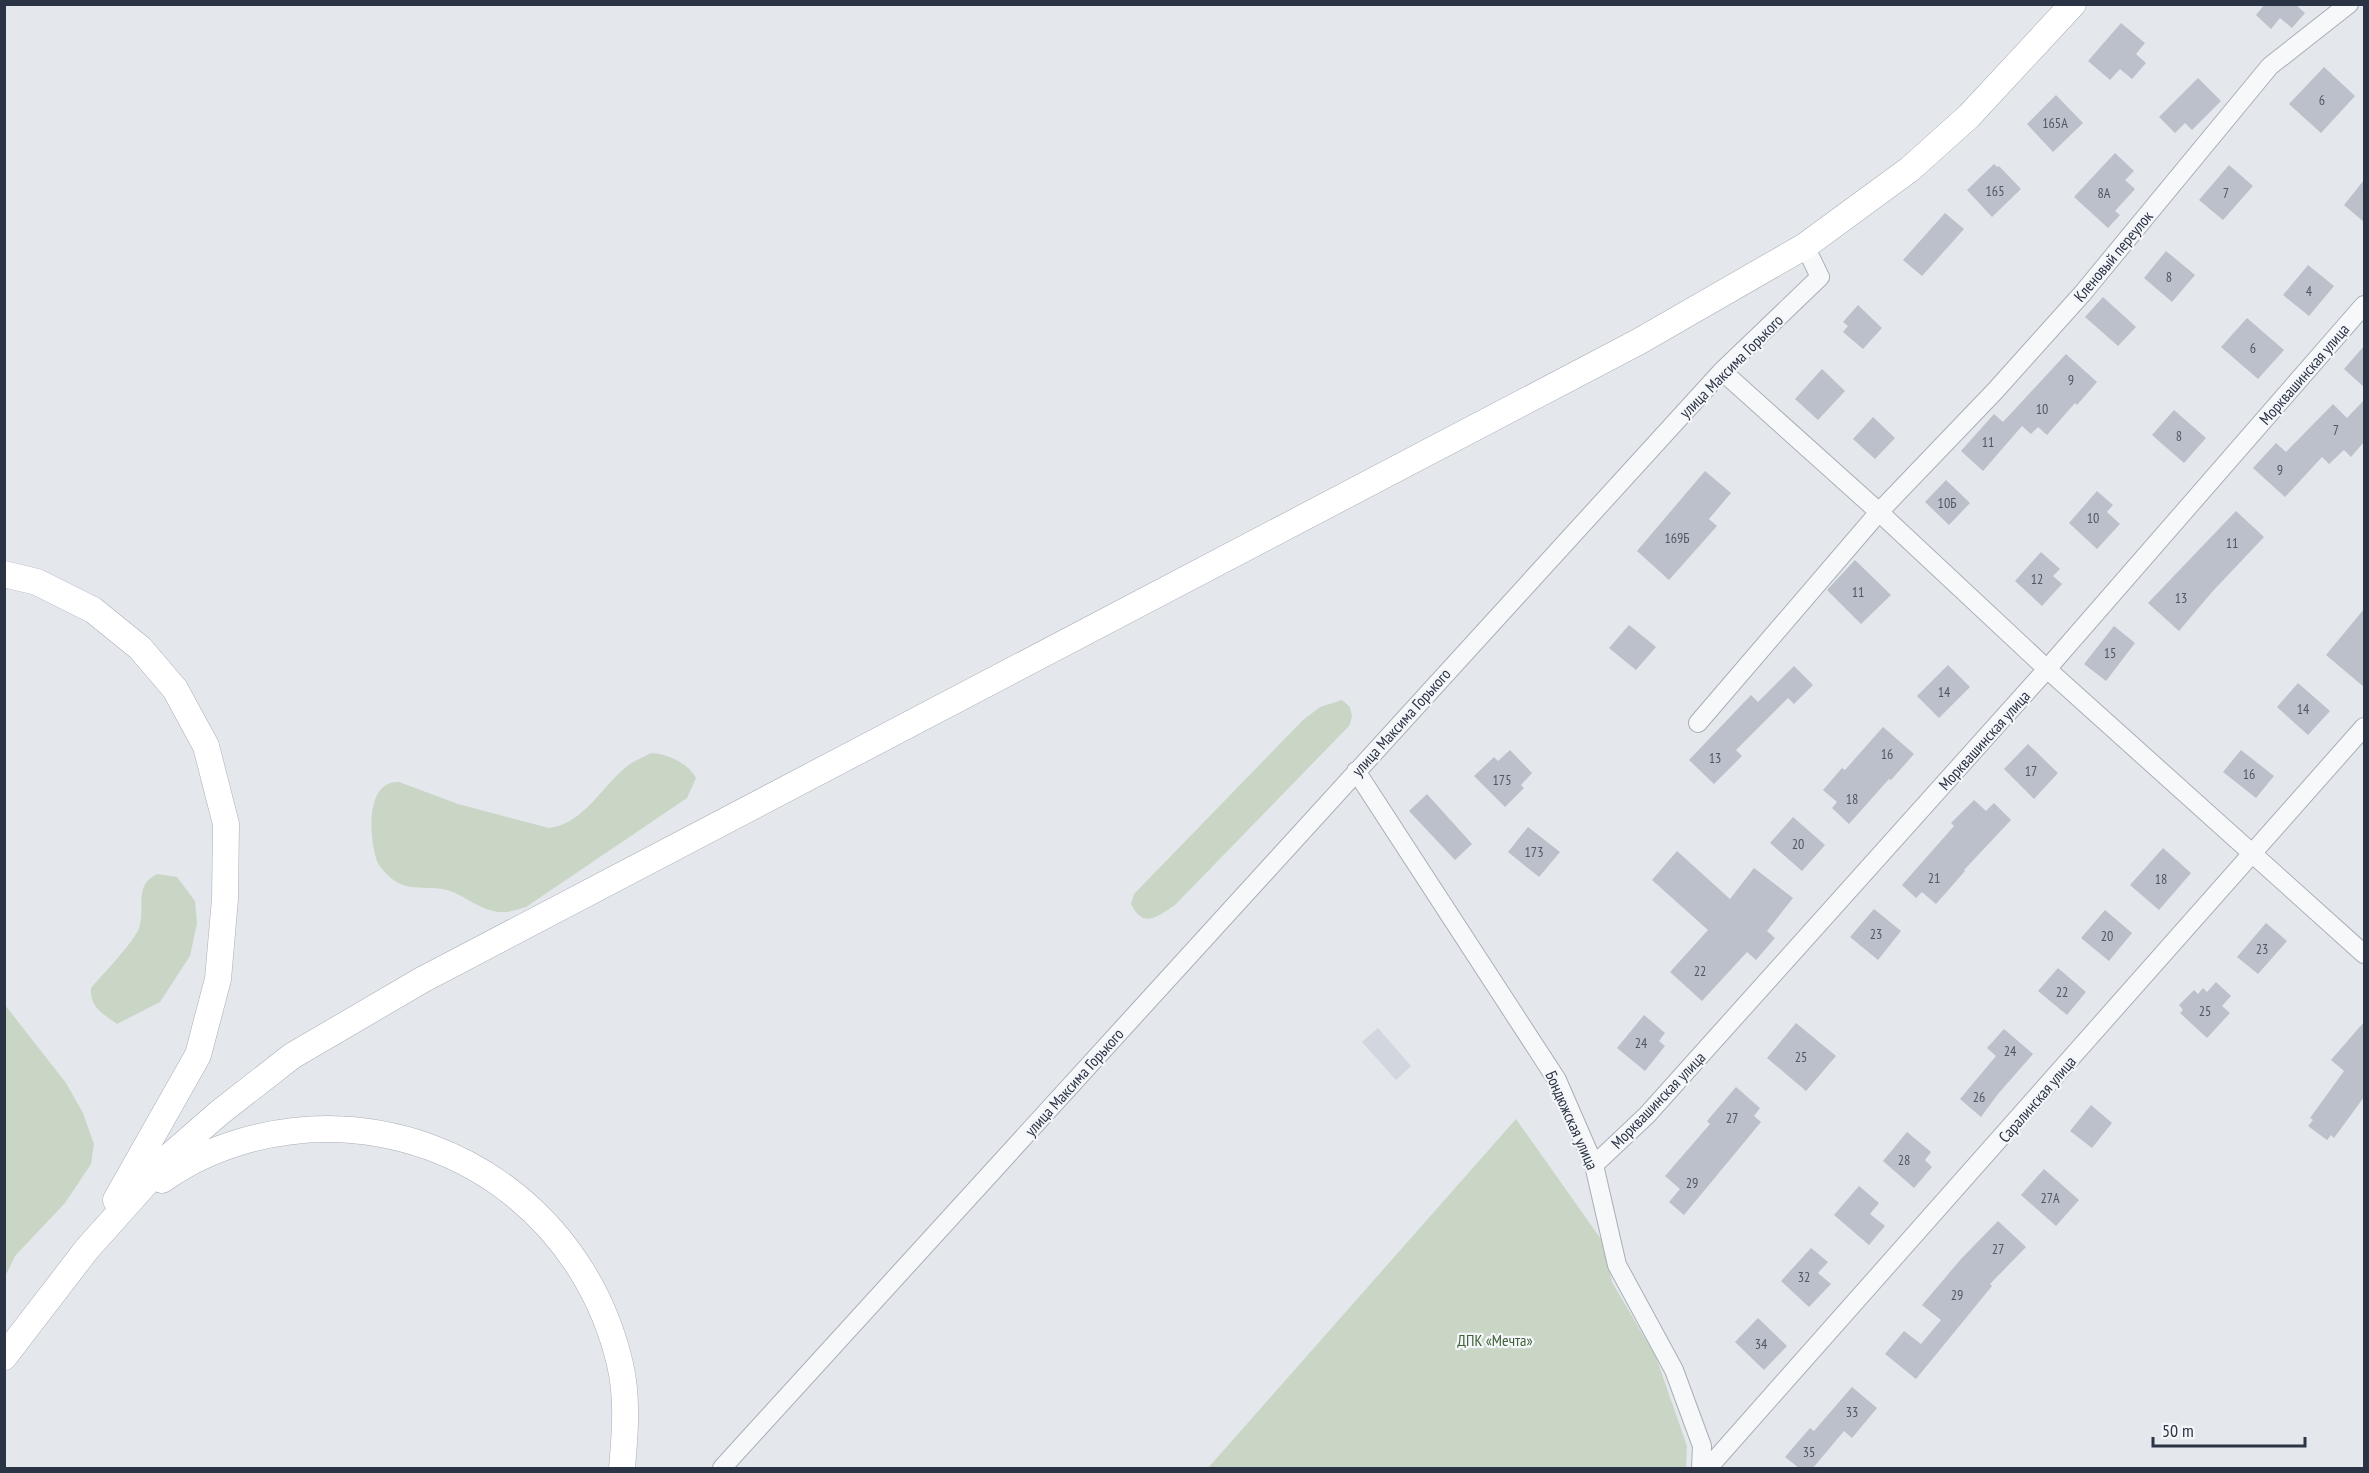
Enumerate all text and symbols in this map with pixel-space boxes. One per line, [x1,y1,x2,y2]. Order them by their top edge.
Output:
house number: 6 [2319,91,2325,109]
house number: 165А [2042,114,2068,132]
house number: 165 [1986,182,2004,200]
house number: 8А [2098,184,2111,202]
house number: 7 [2223,184,2229,202]
street label: Кленовый переулок [2069,206,2157,306]
house number: 8 [2166,268,2172,286]
house number: 4 [2306,282,2313,300]
street label: улица Максима Горького [1675,310,1787,422]
street label: Морквашинская улица [2255,319,2353,429]
house number: 6 [2250,339,2256,357]
house number: 9 [2068,371,2074,389]
house number: 10 [2036,400,2048,418]
house number: 7 [2333,421,2339,439]
house number: 8 [2176,427,2182,445]
house number: 11 [1982,433,1994,451]
house number: 9 [2277,461,2283,479]
house number: 10Б [1938,494,1956,512]
house number: 10 [2087,509,2099,527]
house number: 169Б [1664,529,1690,547]
house number: 11 [2226,534,2238,552]
house number: 12 [2031,570,2043,588]
house number: 11 [1852,583,1864,601]
house number: 13 [2175,589,2187,607]
house number: 15 [2104,644,2116,662]
street label: улица Максима Горького [1347,664,1455,780]
house number: 14 [1938,683,1951,701]
street label: Морквашинская улица [1934,686,2034,794]
house number: 14 [2297,700,2310,718]
house number: 16 [1881,745,1893,763]
house number: 13 [1709,749,1721,767]
house number: 17 [2025,762,2037,780]
house number: 16 [2243,765,2255,783]
house number: 175 [1493,771,1511,789]
house number: 18 [1846,790,1858,808]
house number: 20 [1792,835,1804,853]
house number: 173 [1525,843,1543,861]
house number: 21 [1928,869,1940,887]
house number: 18 [2155,870,2167,888]
house number: 23 [1870,925,1882,943]
house number: 20 [2101,927,2113,945]
house number: 23 [2256,940,2268,958]
house number: 22 [1694,962,1706,980]
house number: 22 [2056,983,2068,1001]
house number: 25 [2199,1002,2211,1020]
street label: улица Максима Горького [1020,1024,1128,1140]
house number: 24 [1635,1034,1648,1052]
house number: 24 [2004,1042,2017,1060]
street label: Морквашинская улица [1607,1047,1709,1153]
house number: 25 [1795,1048,1807,1066]
street label: Саралинская улица [1994,1052,2080,1146]
street label: Бондюжская улица [1541,1067,1603,1173]
house number: 26 [1973,1088,1985,1106]
house number: 27 [1726,1109,1738,1127]
house number: 28 [1898,1151,1910,1169]
house number: 29 [1686,1174,1698,1192]
house number: 27А [2040,1189,2060,1207]
house number: 27 [1992,1240,2004,1258]
house number: 32 [1798,1268,1810,1286]
house number: 29 [1951,1286,1963,1304]
park label: ДПК «Мечта» [1457,1330,1533,1350]
house number: 34 [1755,1335,1768,1353]
house number: 33 [1846,1403,1858,1421]
scale bar [2153,1410,2304,1448]
text: 50 m [2162,1419,2194,1442]
house number: 35 [1803,1443,1815,1461]

